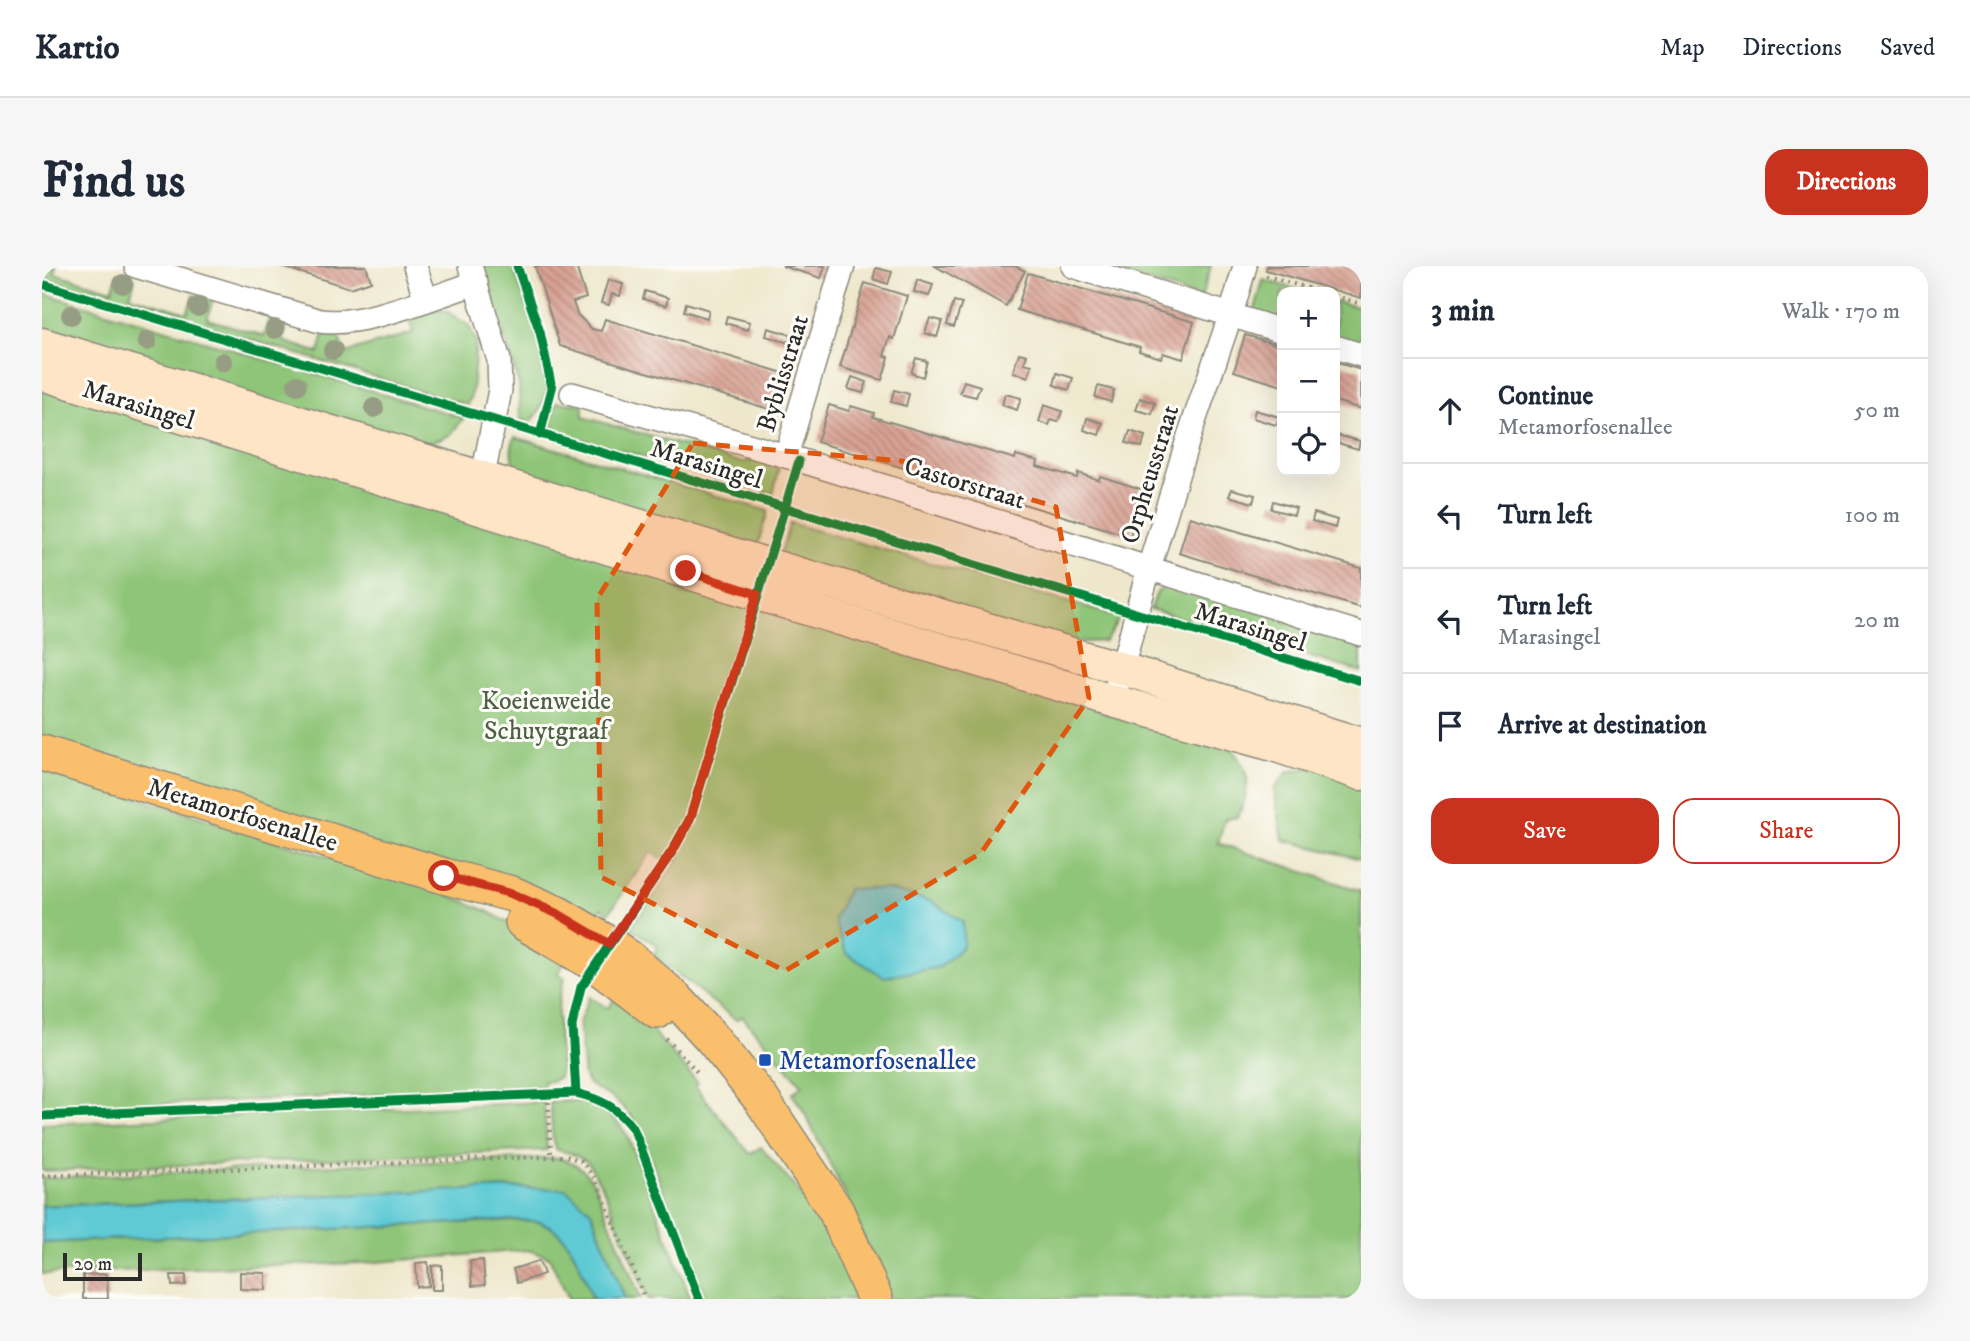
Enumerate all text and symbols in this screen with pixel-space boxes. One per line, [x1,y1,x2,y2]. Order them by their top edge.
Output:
text: Kartio [35,28,120,69]
text: Map [1660,33,1705,63]
text: Directions [1743,33,1842,63]
text: Saved [1880,33,1935,63]
button: Directions [1765,149,1928,215]
text: Find us [42,151,185,213]
map controls [1277,287,1340,476]
button: + [1277,287,1340,350]
text: 3 min [1431,293,1495,330]
text: Walk · 170 m [1782,297,1900,326]
street label: Byblisstraat [750,311,817,436]
button: − [1277,350,1340,413]
street label: Marasingel [78,373,199,438]
text: Continue [1498,380,1593,413]
icon: ahead [1431,392,1469,430]
text: 50 m [1854,396,1900,425]
street label: Orpheusstraat [1114,401,1187,548]
button: locate [1277,413,1340,476]
text: Metamorfosenallee [1498,413,1672,442]
street label: Marasingel [646,432,767,497]
street label: Castorstraat [900,449,1029,517]
icon: left [1431,497,1469,535]
text: Turn left [1498,499,1592,532]
text: 100 m [1845,501,1900,530]
route end [670,555,701,586]
text: Turn left [1498,590,1592,623]
street label: Marasingel [1190,595,1311,660]
icon: left [1431,602,1469,640]
text: 20 m [1854,606,1900,635]
text: Marasingel [1498,623,1600,652]
park label: Koeienweide Schuytgraaf [481,685,612,748]
icon: arrive [1431,707,1469,745]
text: Arrive at destination [1498,709,1707,742]
street label: Metamorfosenallee [143,771,342,860]
button: Save [1431,798,1659,864]
button: Share [1673,798,1900,864]
route start [428,860,459,891]
place label: Metamorfosenallee [779,1045,976,1078]
marker: Metamorfosenallee [757,1052,773,1068]
scale bar [63,1250,142,1282]
text: 20 m [74,1253,112,1276]

